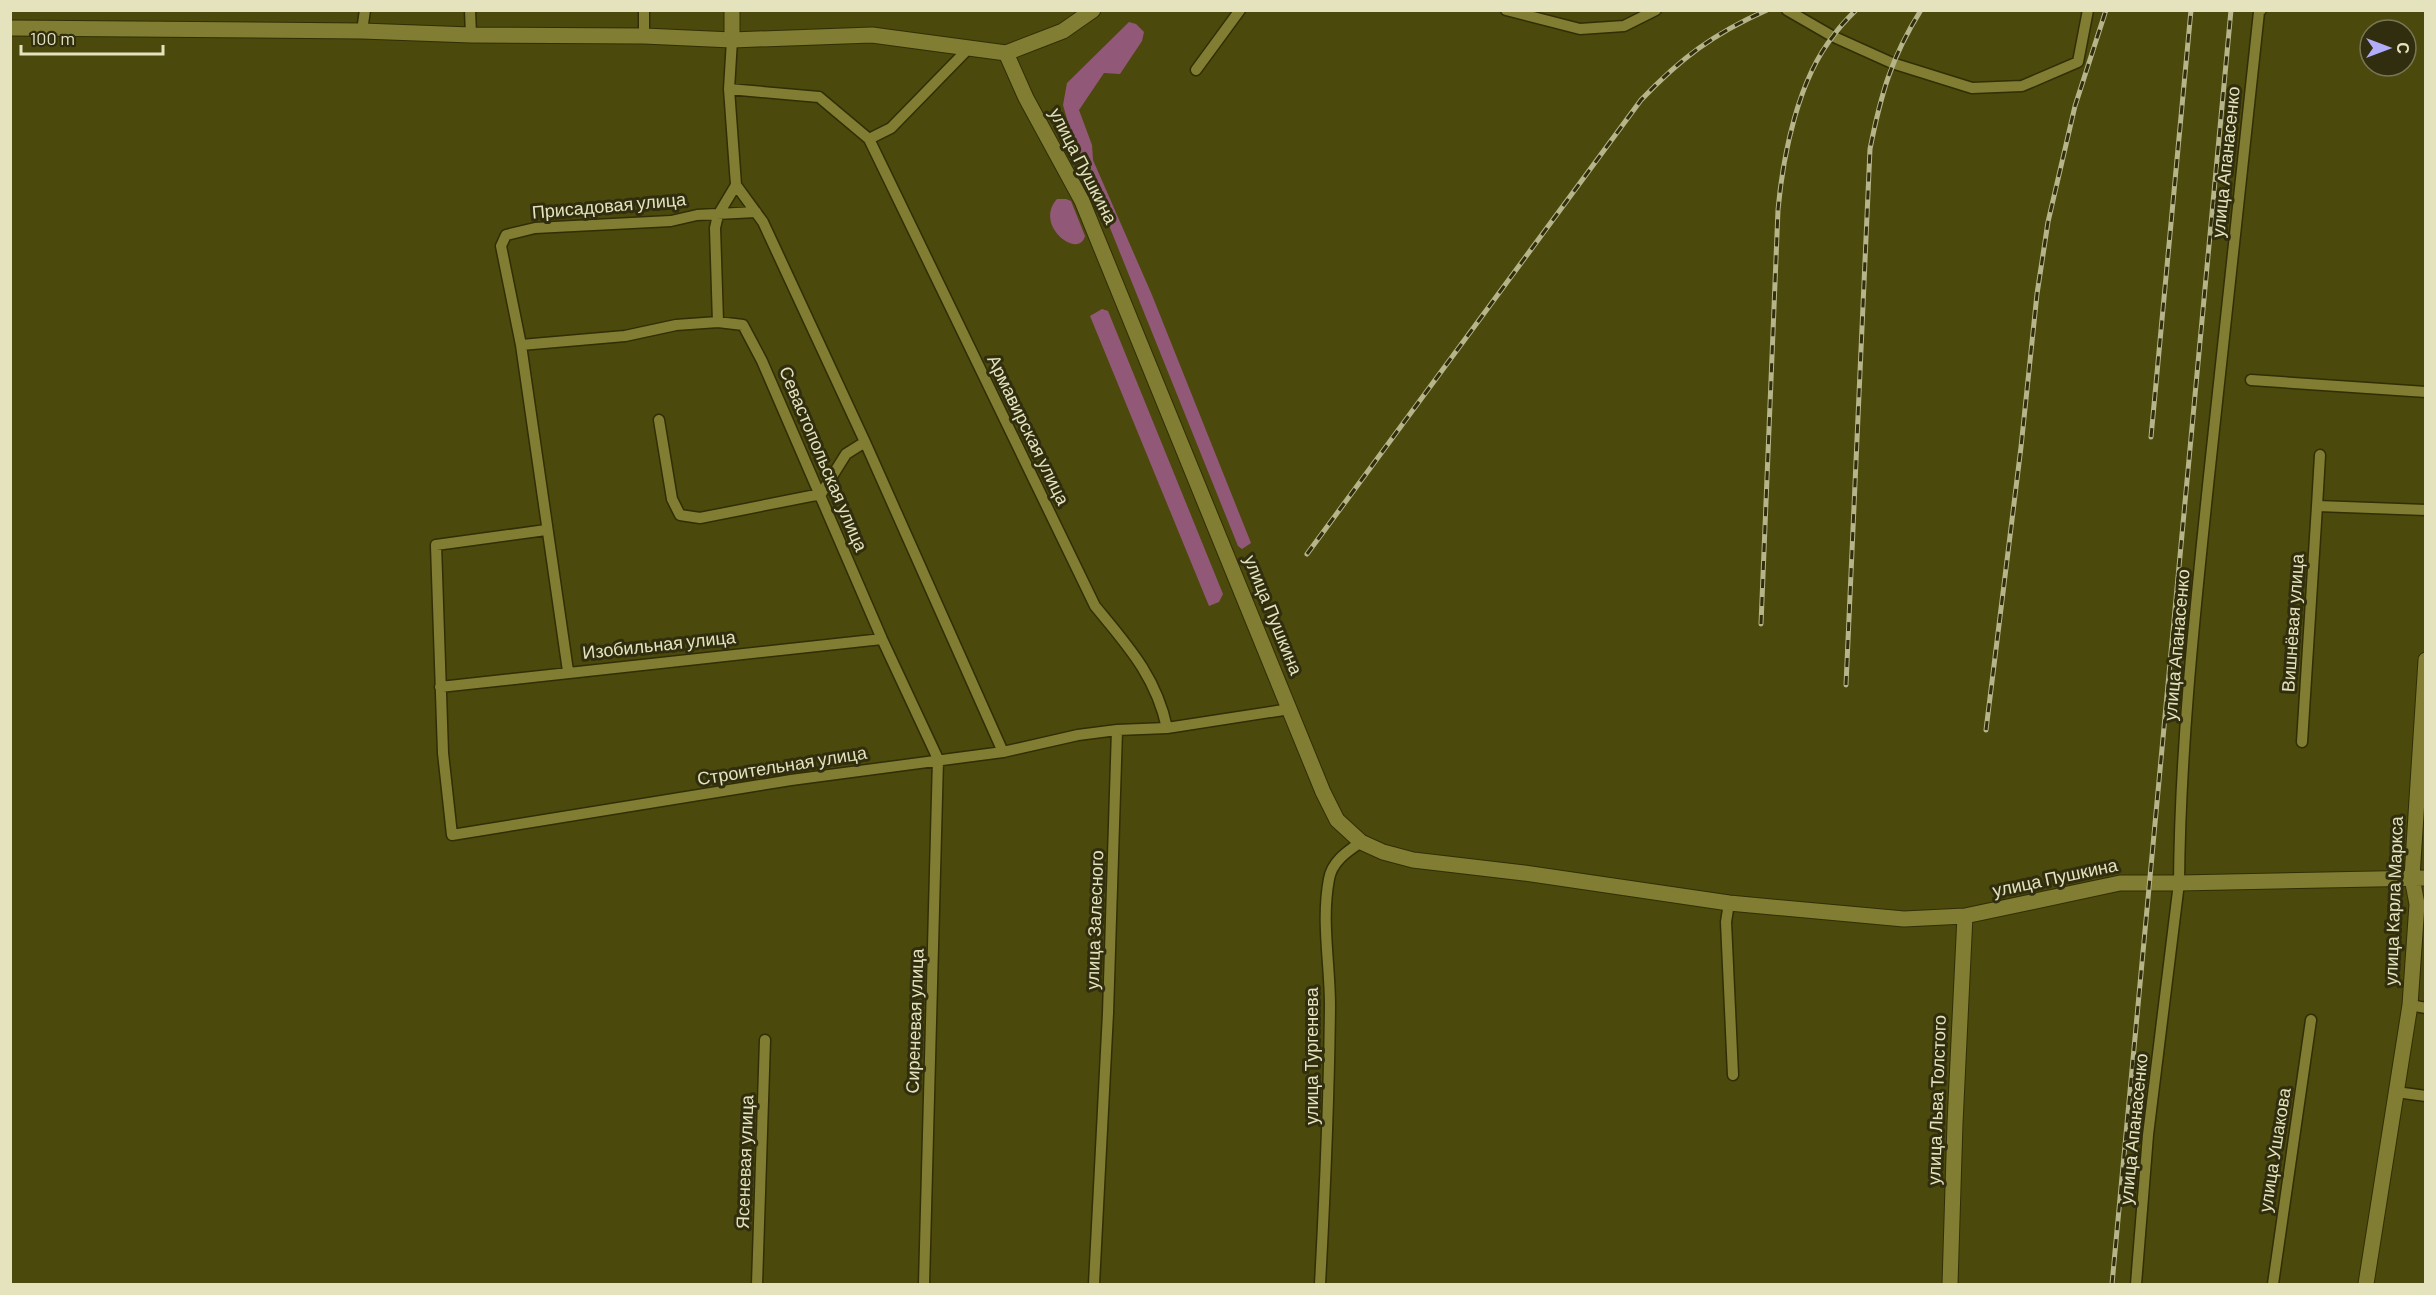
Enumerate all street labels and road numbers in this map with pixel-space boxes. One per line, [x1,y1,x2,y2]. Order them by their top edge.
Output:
street label: улица Апанасенко [2206,85,2244,239]
street label: улица Пушкина [1045,104,1123,228]
street label: Присадовая улица [531,187,688,223]
street label: Армавирская улица [983,351,1075,509]
street label: Севастопольская улица [775,363,873,555]
street label: улица Пушкина [1240,551,1308,679]
street label: Вишнёвая улица [2276,552,2308,693]
street label: улица Апанасенко [2158,568,2194,722]
street label: Изобильная улица [581,625,738,663]
street label: Строительная улица [695,741,869,789]
street label: улица Карла Маркса [2379,815,2407,986]
street label: улица Залесного [1081,850,1107,990]
street label: улица Пушкина [1990,853,2120,901]
street label: Сиреневая улица [900,947,928,1094]
street label: улица Тургенева [1300,986,1322,1125]
street label: улица Льва Толстого [1922,1015,1950,1185]
street label: улица Апанасенко [2114,1052,2152,1206]
street label: улица Ушакова [2253,1085,2295,1214]
street label: Ясеневая улица [731,1094,757,1229]

